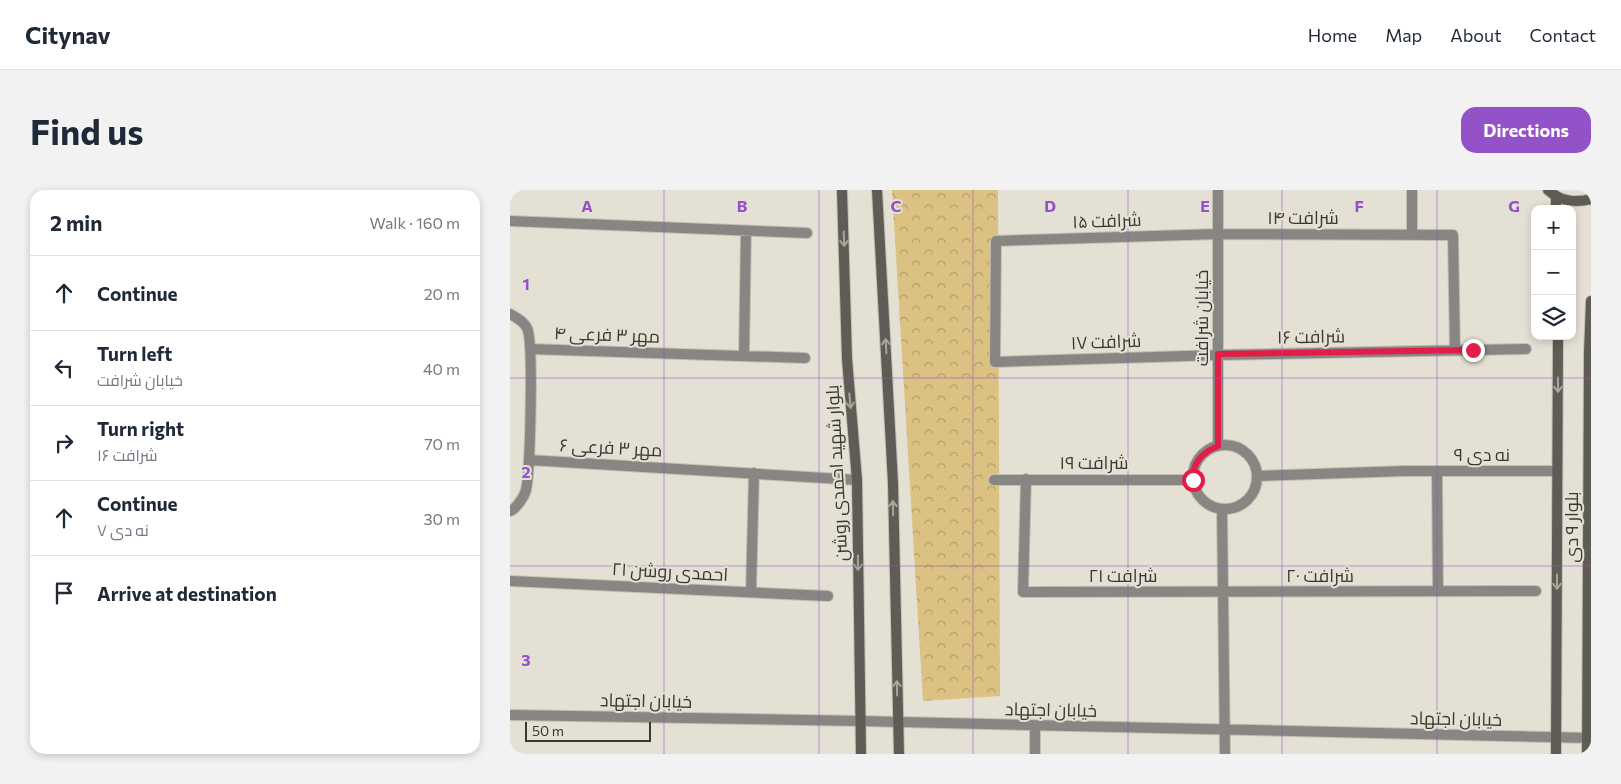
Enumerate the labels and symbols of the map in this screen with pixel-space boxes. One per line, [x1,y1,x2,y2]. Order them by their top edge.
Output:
text: A [581,196,593,215]
text: B [737,196,748,215]
text: C [891,196,902,215]
text: D [1044,196,1056,215]
text: E [1200,196,1210,215]
text: F [1354,196,1364,215]
text: G [1508,196,1520,215]
street label: شرافت ۱۴ [1267,206,1339,229]
street label: شرافت ۱۵ [1072,208,1142,233]
one-way arrow [839,230,848,246]
street label: خیابان شرافت [1190,270,1213,366]
text: 1 [522,274,530,293]
street label: مهر ۳ فرعی ۴ [554,321,660,348]
street label: شرافت ۱۶ [1277,324,1345,349]
street label: شرافت ۱۷ [1070,329,1142,354]
one-way arrow [881,338,890,354]
route end [1462,339,1485,362]
one-way arrow [1553,376,1563,393]
street label: بلوار شهید احمدی روشن [820,384,853,562]
one-way arrow [846,393,855,409]
street label: مهر ۳ فرعی ۶ [559,433,663,462]
street label: نه دی ۹ [1454,443,1510,466]
street label: شرافت ۱۹ [1060,451,1128,474]
text: 2 [521,462,531,481]
route start [1182,469,1205,492]
street label: بلوار ۹ دی [1560,491,1583,563]
one-way arrow [889,500,898,516]
one-way arrow [853,554,863,571]
street label: احمدی روشن ۲۱ [611,557,729,586]
street label: شرافت ۲۱ [1089,564,1157,587]
street label: شرافت ۲۰ [1286,564,1354,587]
one-way arrow [1552,574,1562,590]
text: 3 [521,650,531,669]
one-way arrow [893,680,902,696]
street label: خیابان اجتهاد [600,688,692,713]
street label: خیابان اجتهاد [1005,697,1097,722]
street label: خیابان اجتهاد [1410,706,1502,731]
scale bar [525,719,651,742]

